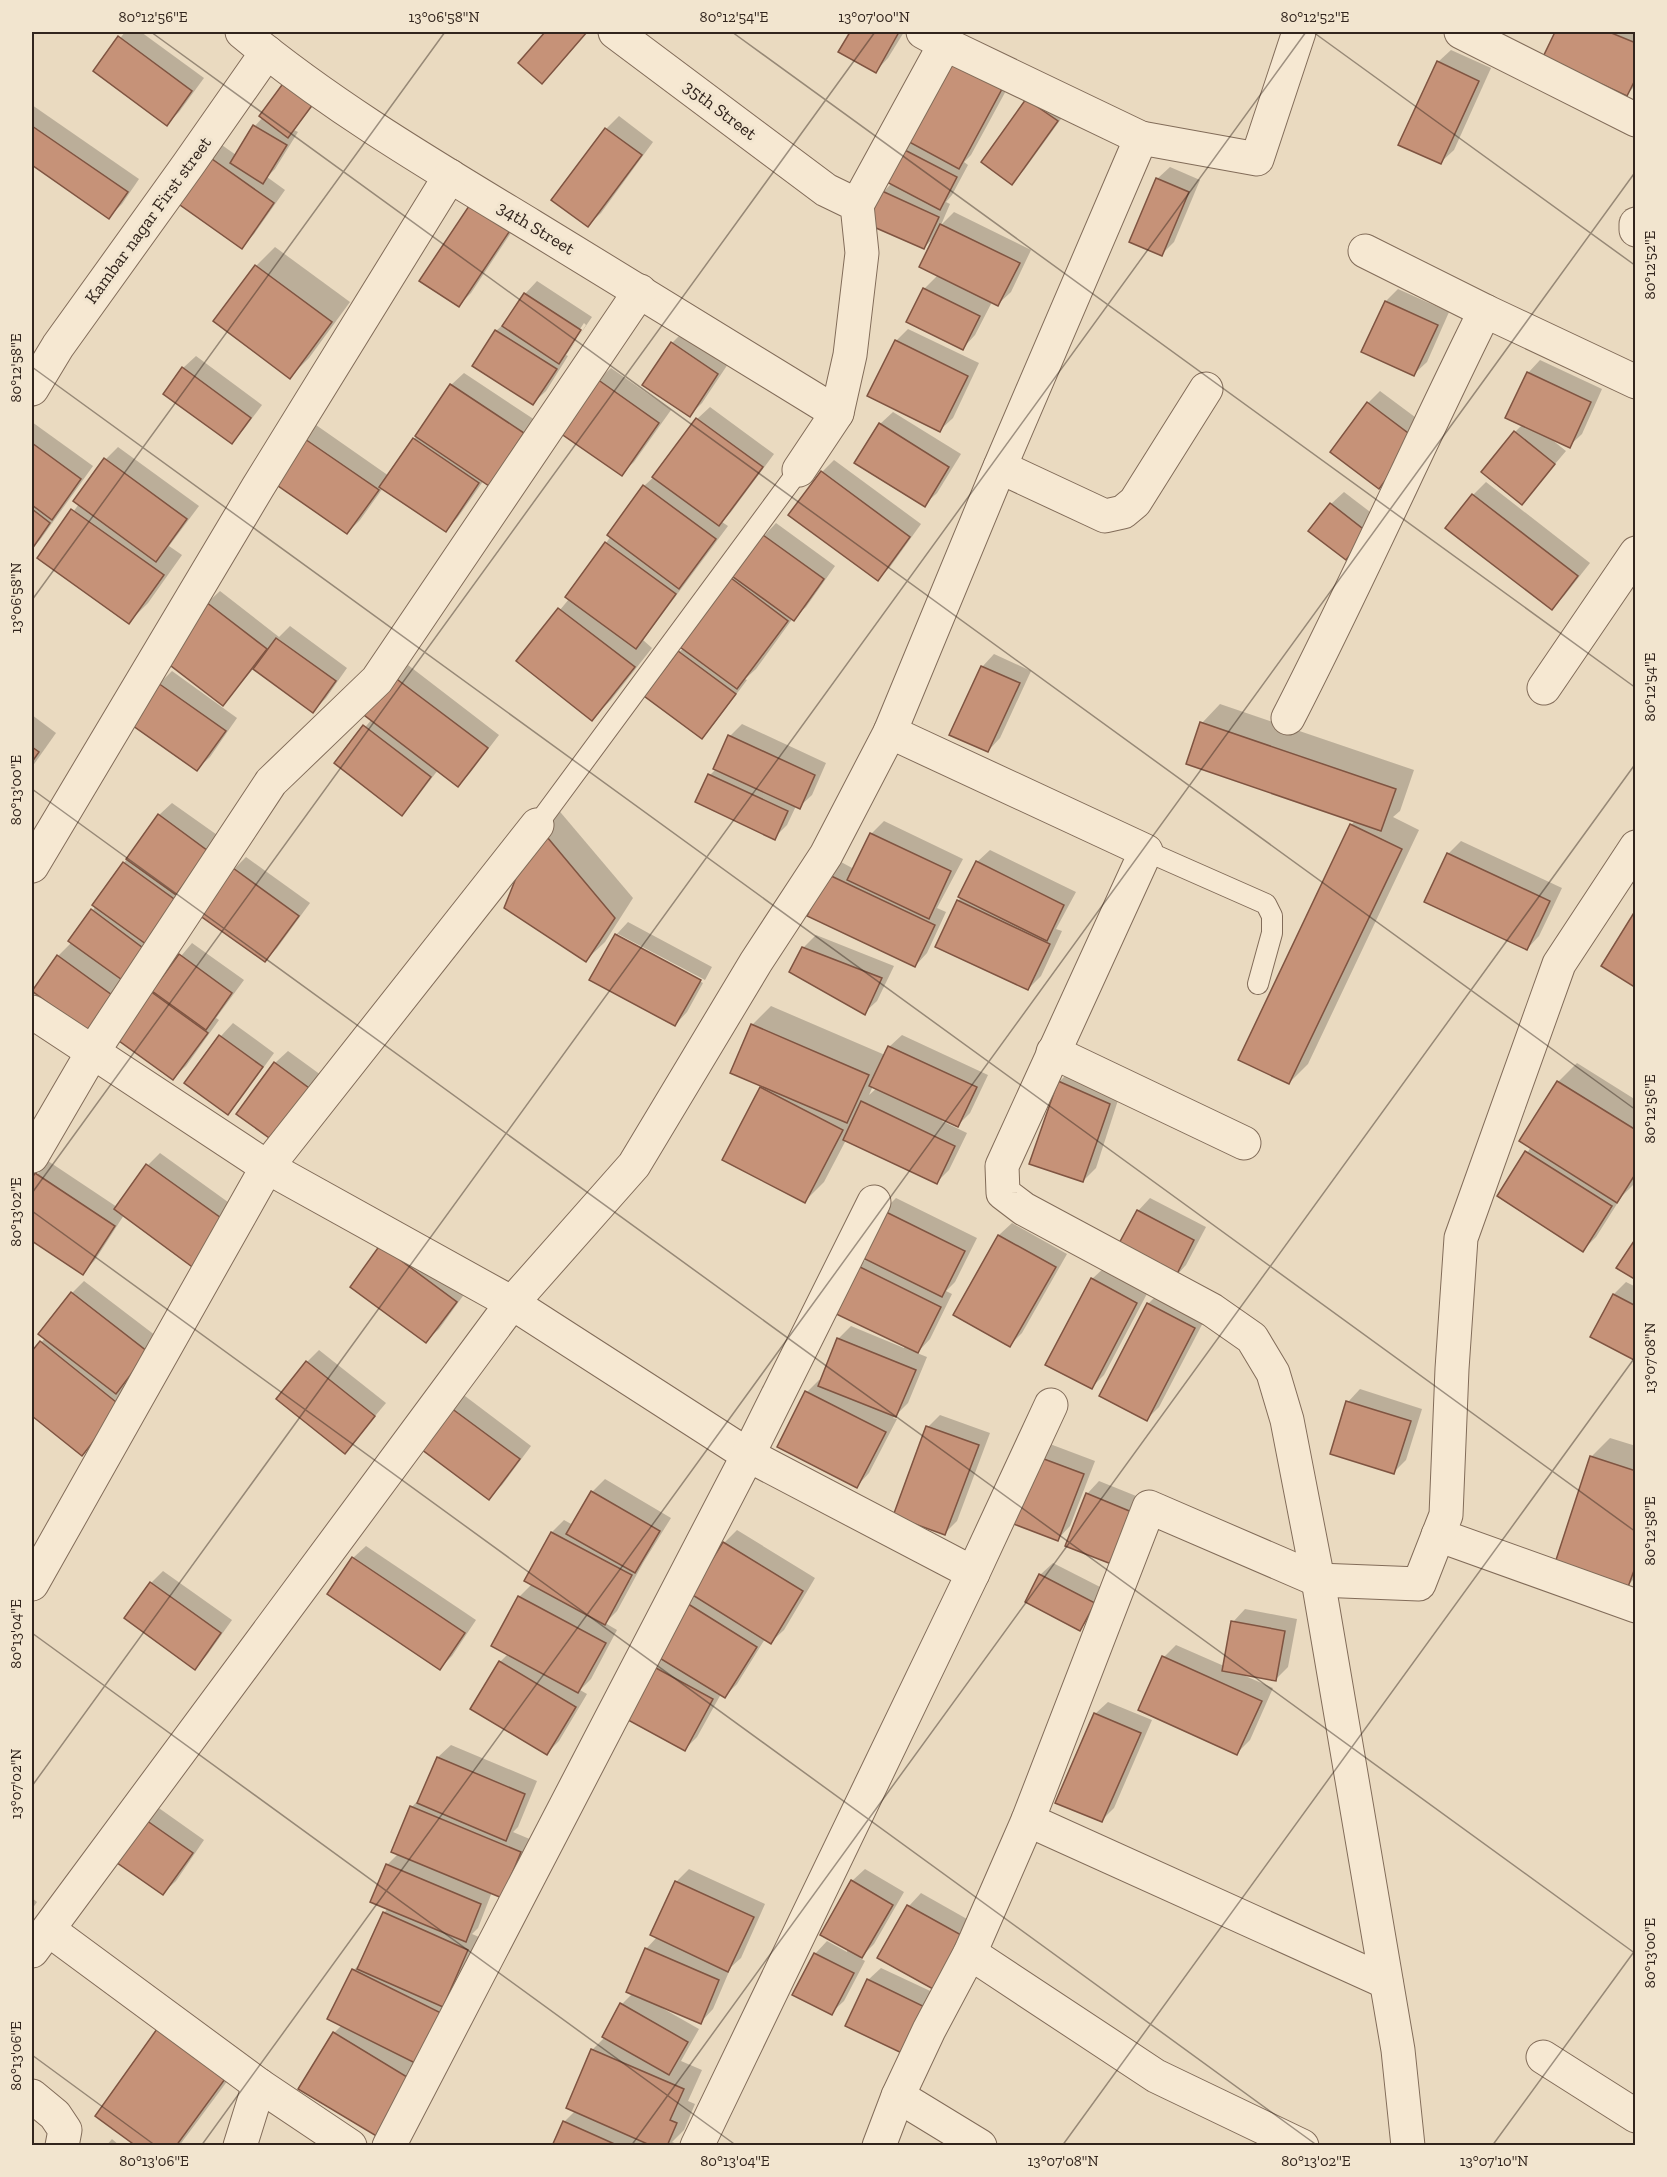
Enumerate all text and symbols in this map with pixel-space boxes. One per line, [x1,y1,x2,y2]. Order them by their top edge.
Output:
text: 80°12'56"E [118,8,188,26]
text: 13°06'58"N [409,8,479,26]
text: 80°12'54"E [700,8,769,26]
text: 13°07'00"N [838,8,910,26]
text: 80°12'52"E [1281,8,1350,26]
street label: 35th Street [679,75,761,145]
street label: Kambar nagar First street [80,132,216,308]
street label: 34th Street [493,196,579,260]
text: 80°12'52"E [1641,230,1659,299]
text: 80°12'58"E [7,333,25,403]
text: 13°06'58"N [7,563,25,633]
text: 80°12'54"E [1641,652,1659,721]
text: 80°13'00"E [7,755,25,825]
text: 80°12'56"E [1641,1074,1659,1144]
text: 80°13'02"E [7,1177,25,1247]
text: 13°07'08"N [1641,1323,1659,1393]
text: 80°12'58"E [1641,1496,1659,1566]
text: 80°13'04"E [7,1599,25,1669]
text: 13°07'02"N [7,1749,25,1819]
text: 80°13'00"E [1641,1918,1659,1988]
text: 80°13'06"E [7,2021,25,2091]
text: 80°13'06"E [119,2152,189,2170]
text: 80°13'04"E [700,2152,770,2170]
text: 13°07'08"N [1028,2152,1098,2170]
text: 80°13'02"E [1281,2152,1351,2170]
text: 13°07'10"N [1460,2152,1528,2170]

